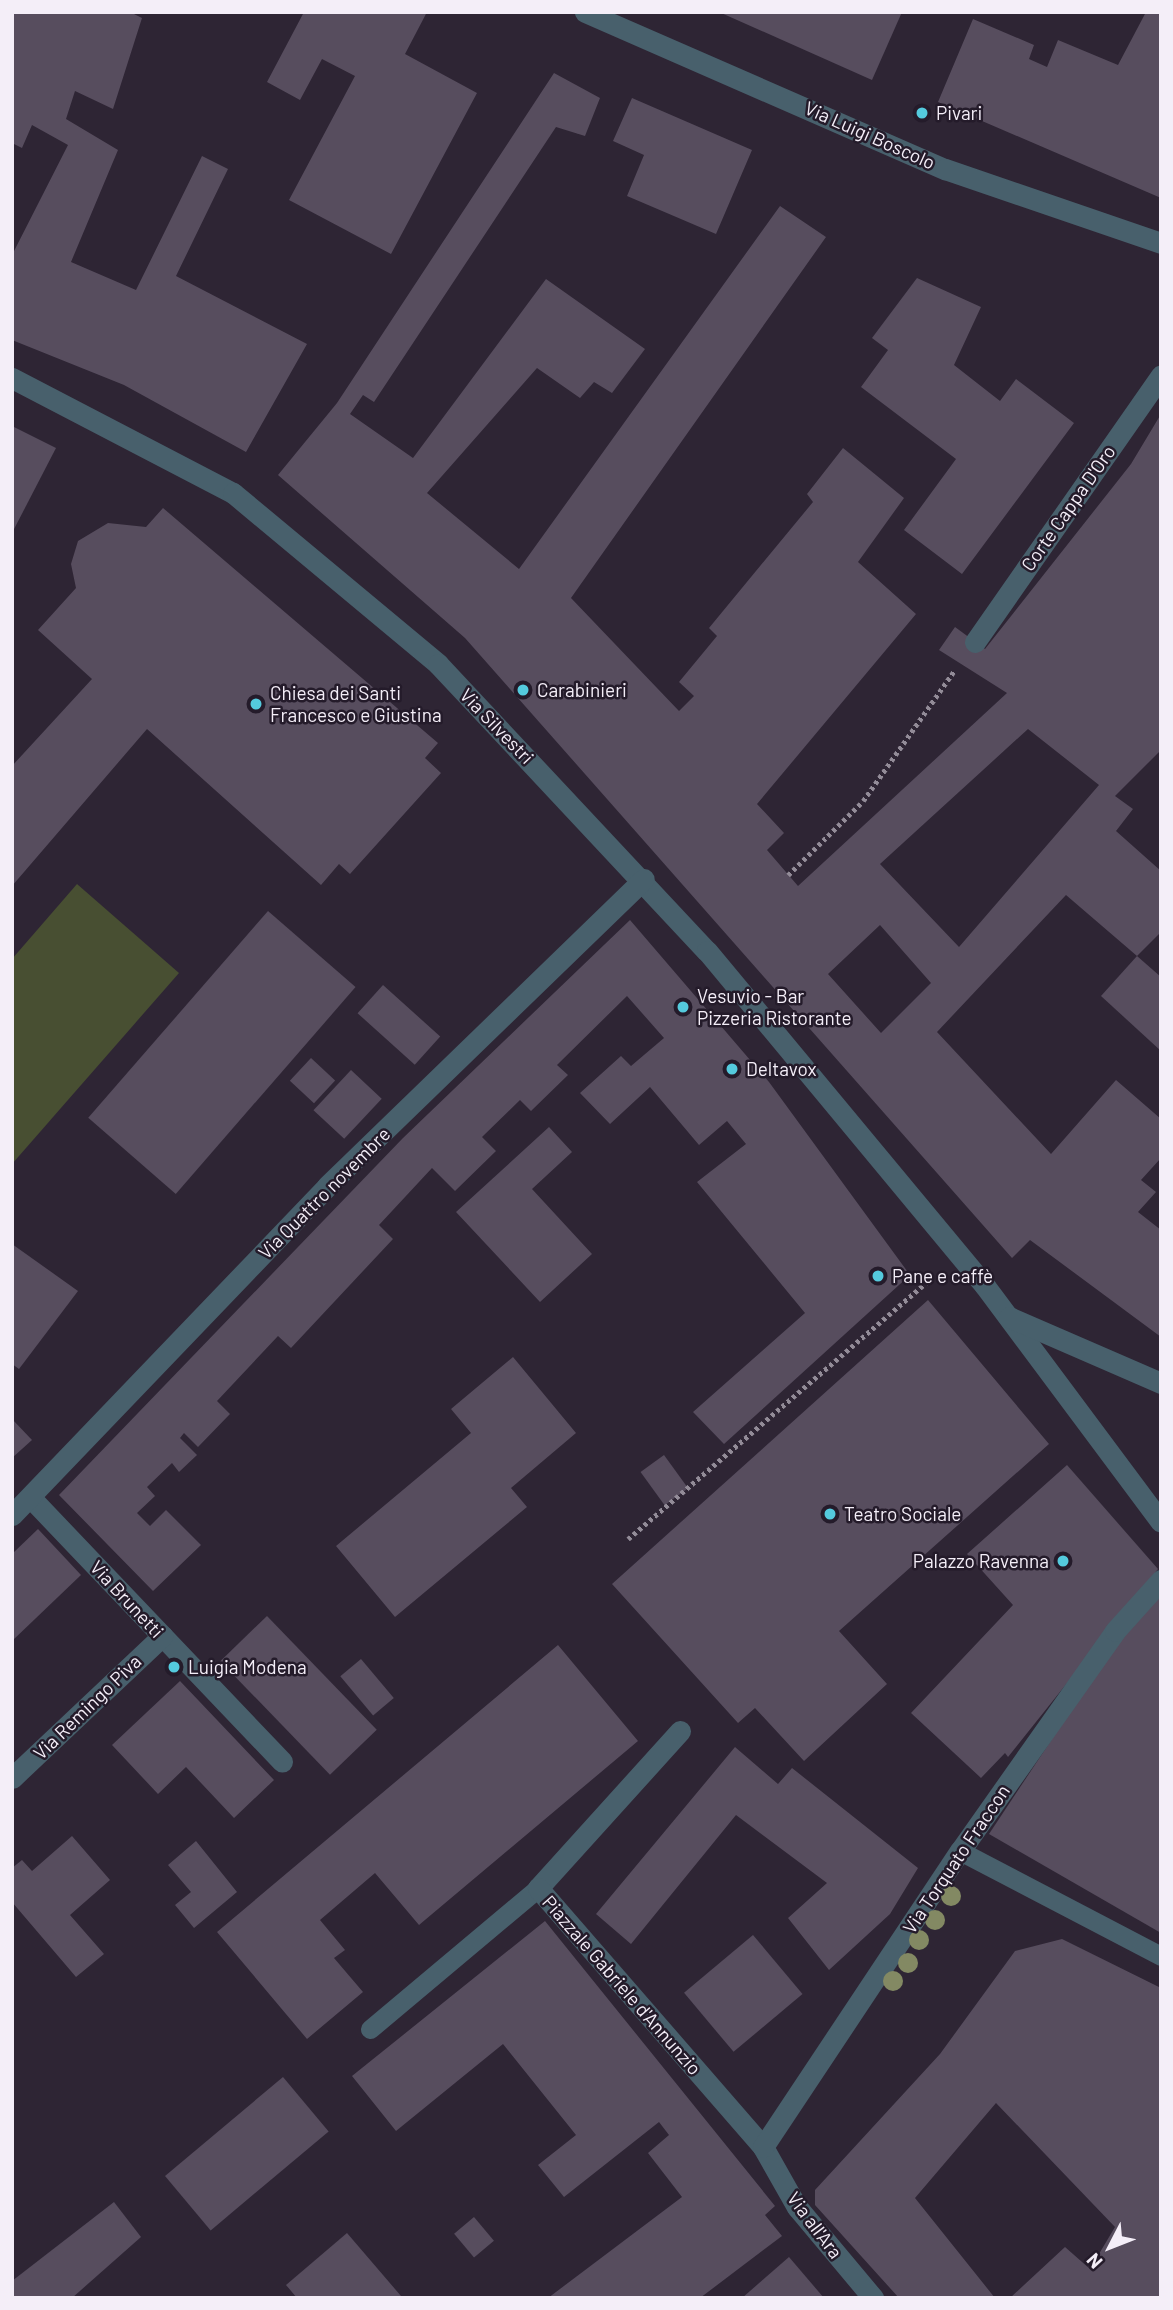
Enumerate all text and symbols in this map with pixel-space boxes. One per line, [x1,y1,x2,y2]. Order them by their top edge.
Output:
street label: Via Luigi Boscolo [801,96,939,174]
place label: Pivari [936,102,982,124]
marker: Pivari [914,105,930,121]
street label: Corte Cappa D'Oro [1016,441,1120,575]
place label: Carabinieri [537,679,627,701]
place label: Chiesa dei Santi Francesco e Giustina [270,682,442,726]
marker: Carabinieri [515,682,531,698]
street label: Via Silvestri [455,683,539,769]
marker: Chiesa dei Santi Francesco e Giustina [248,696,264,712]
place label: Vesuvio - Bar Pizzeria Ristorante [697,985,852,1029]
marker: Vesuvio - Bar Pizzeria Ristorante [675,999,691,1015]
place label: Deltavox [746,1058,817,1080]
marker: Deltavox [724,1061,740,1077]
street label: Via Quattro novembre [253,1122,395,1264]
place label: Pane e caffè [892,1265,993,1287]
marker: Pane e caffè [870,1268,886,1284]
place label: Teatro Sociale [844,1503,961,1525]
marker: Teatro Sociale [822,1506,838,1522]
place label: Palazzo Ravenna [913,1550,1049,1572]
marker: Palazzo Ravenna [1055,1553,1071,1569]
street label: Via Brunetti [85,1556,169,1642]
street label: Via Remingo Piva [28,1650,146,1764]
place label: Luigia Modena [188,1656,307,1678]
marker: Luigia Modena [166,1659,182,1675]
street label: Via Torquato Fraccon [898,1780,1014,1938]
street label: Piazzale Gabriele d'Annunzio [538,1891,706,2079]
street label: Via all'Ara [783,2187,847,2263]
north arrow [1075,2212,1145,2282]
text: N [1081,2249,1107,2274]

